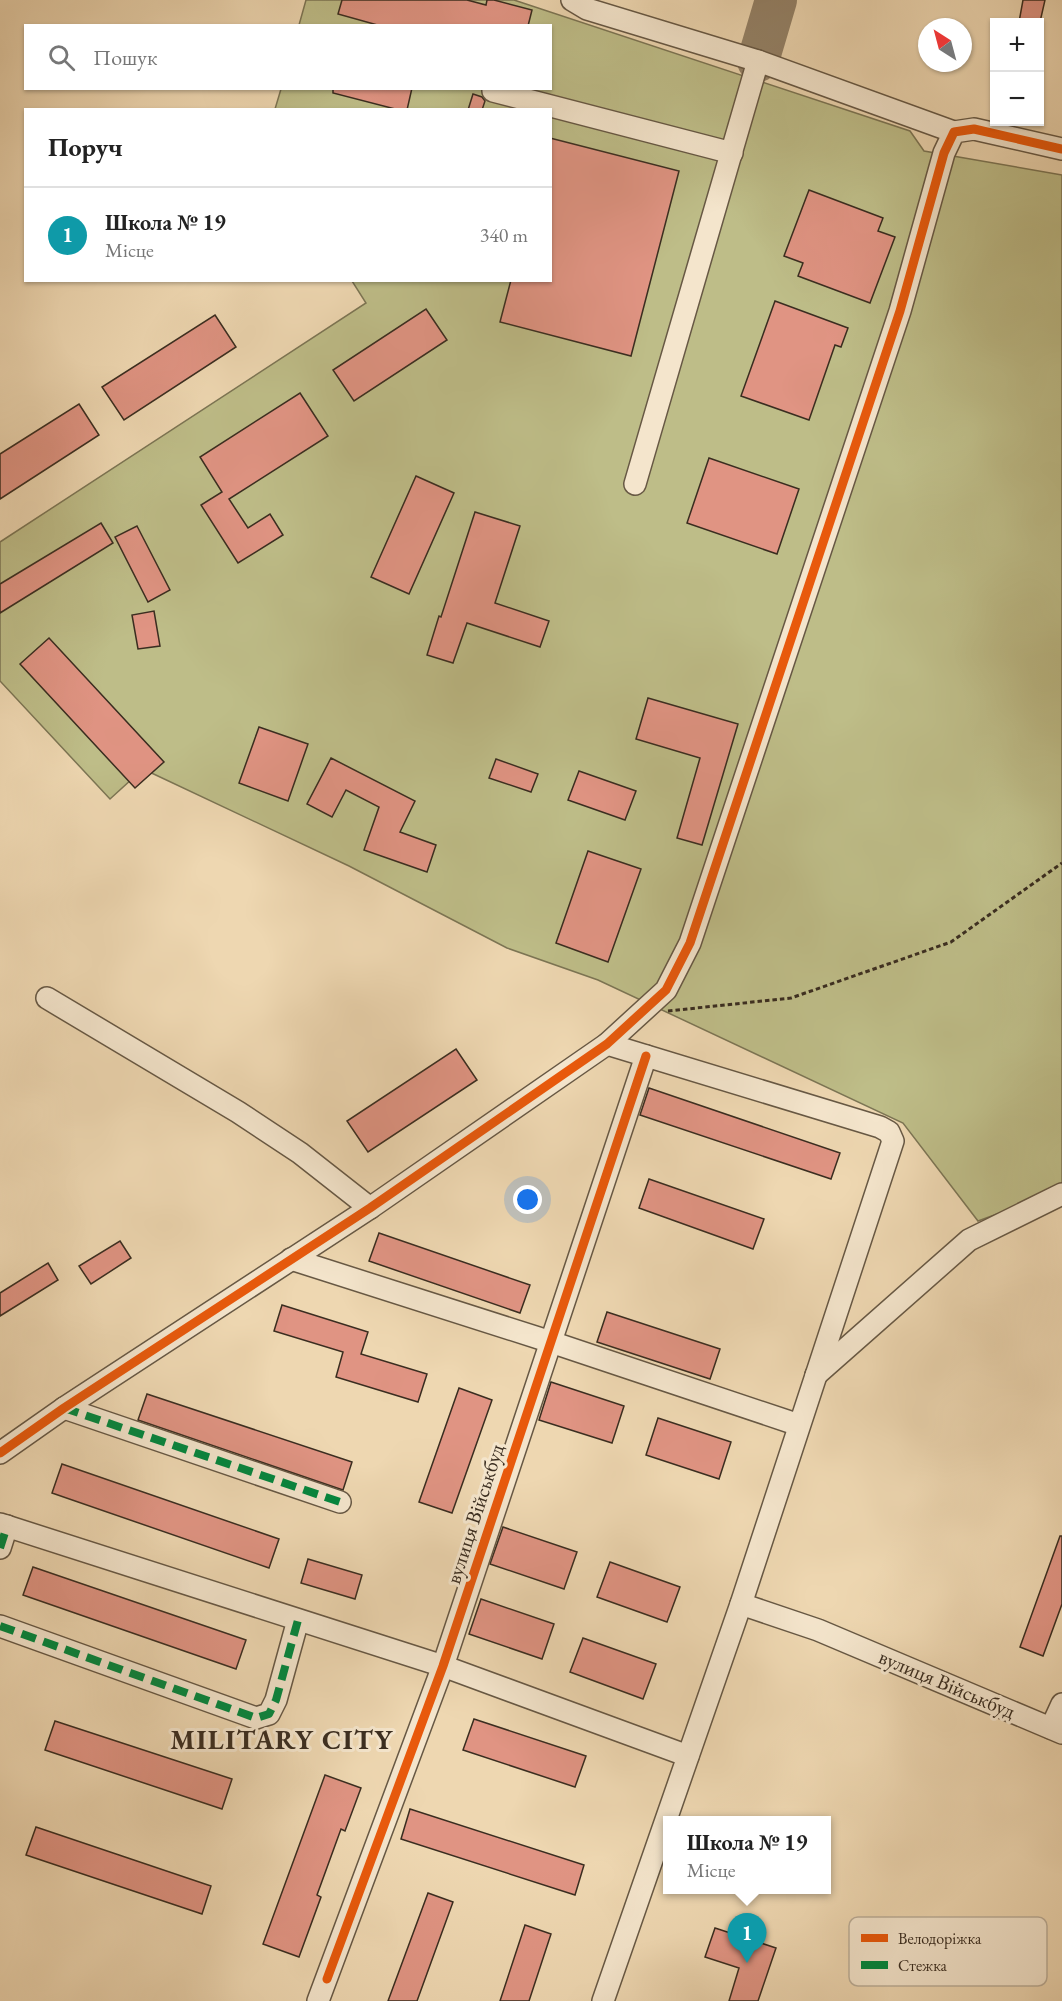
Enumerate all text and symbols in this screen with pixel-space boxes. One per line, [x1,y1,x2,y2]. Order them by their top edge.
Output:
north arrow [918,18,972,72]
map controls [990,18,1044,126]
button: + [990,18,1044,72]
search box [24,24,552,90]
icon: search [45,41,78,74]
text: Пошук [93,43,157,72]
button: − [990,72,1044,126]
text: Поруч [48,130,123,164]
text: Школа № 19 [105,208,226,237]
text: 1 [62,222,73,248]
text: 340 m [480,222,528,248]
text: Місце [105,237,154,263]
your location [513,1185,542,1214]
street label: вулиця Військбуд [439,1440,510,1587]
street label: вулиця Військбуд [875,1643,1020,1725]
district label: MILITARY CITY [170,1722,394,1757]
popup [663,1816,831,1894]
text: Школа № 19 [687,1828,807,1857]
text: Місце [687,1857,736,1883]
pin: 1 [728,1914,766,1963]
legend [849,1917,1047,1986]
text: Велодоріжка [898,1928,982,1949]
text: Стежка [898,1955,948,1976]

